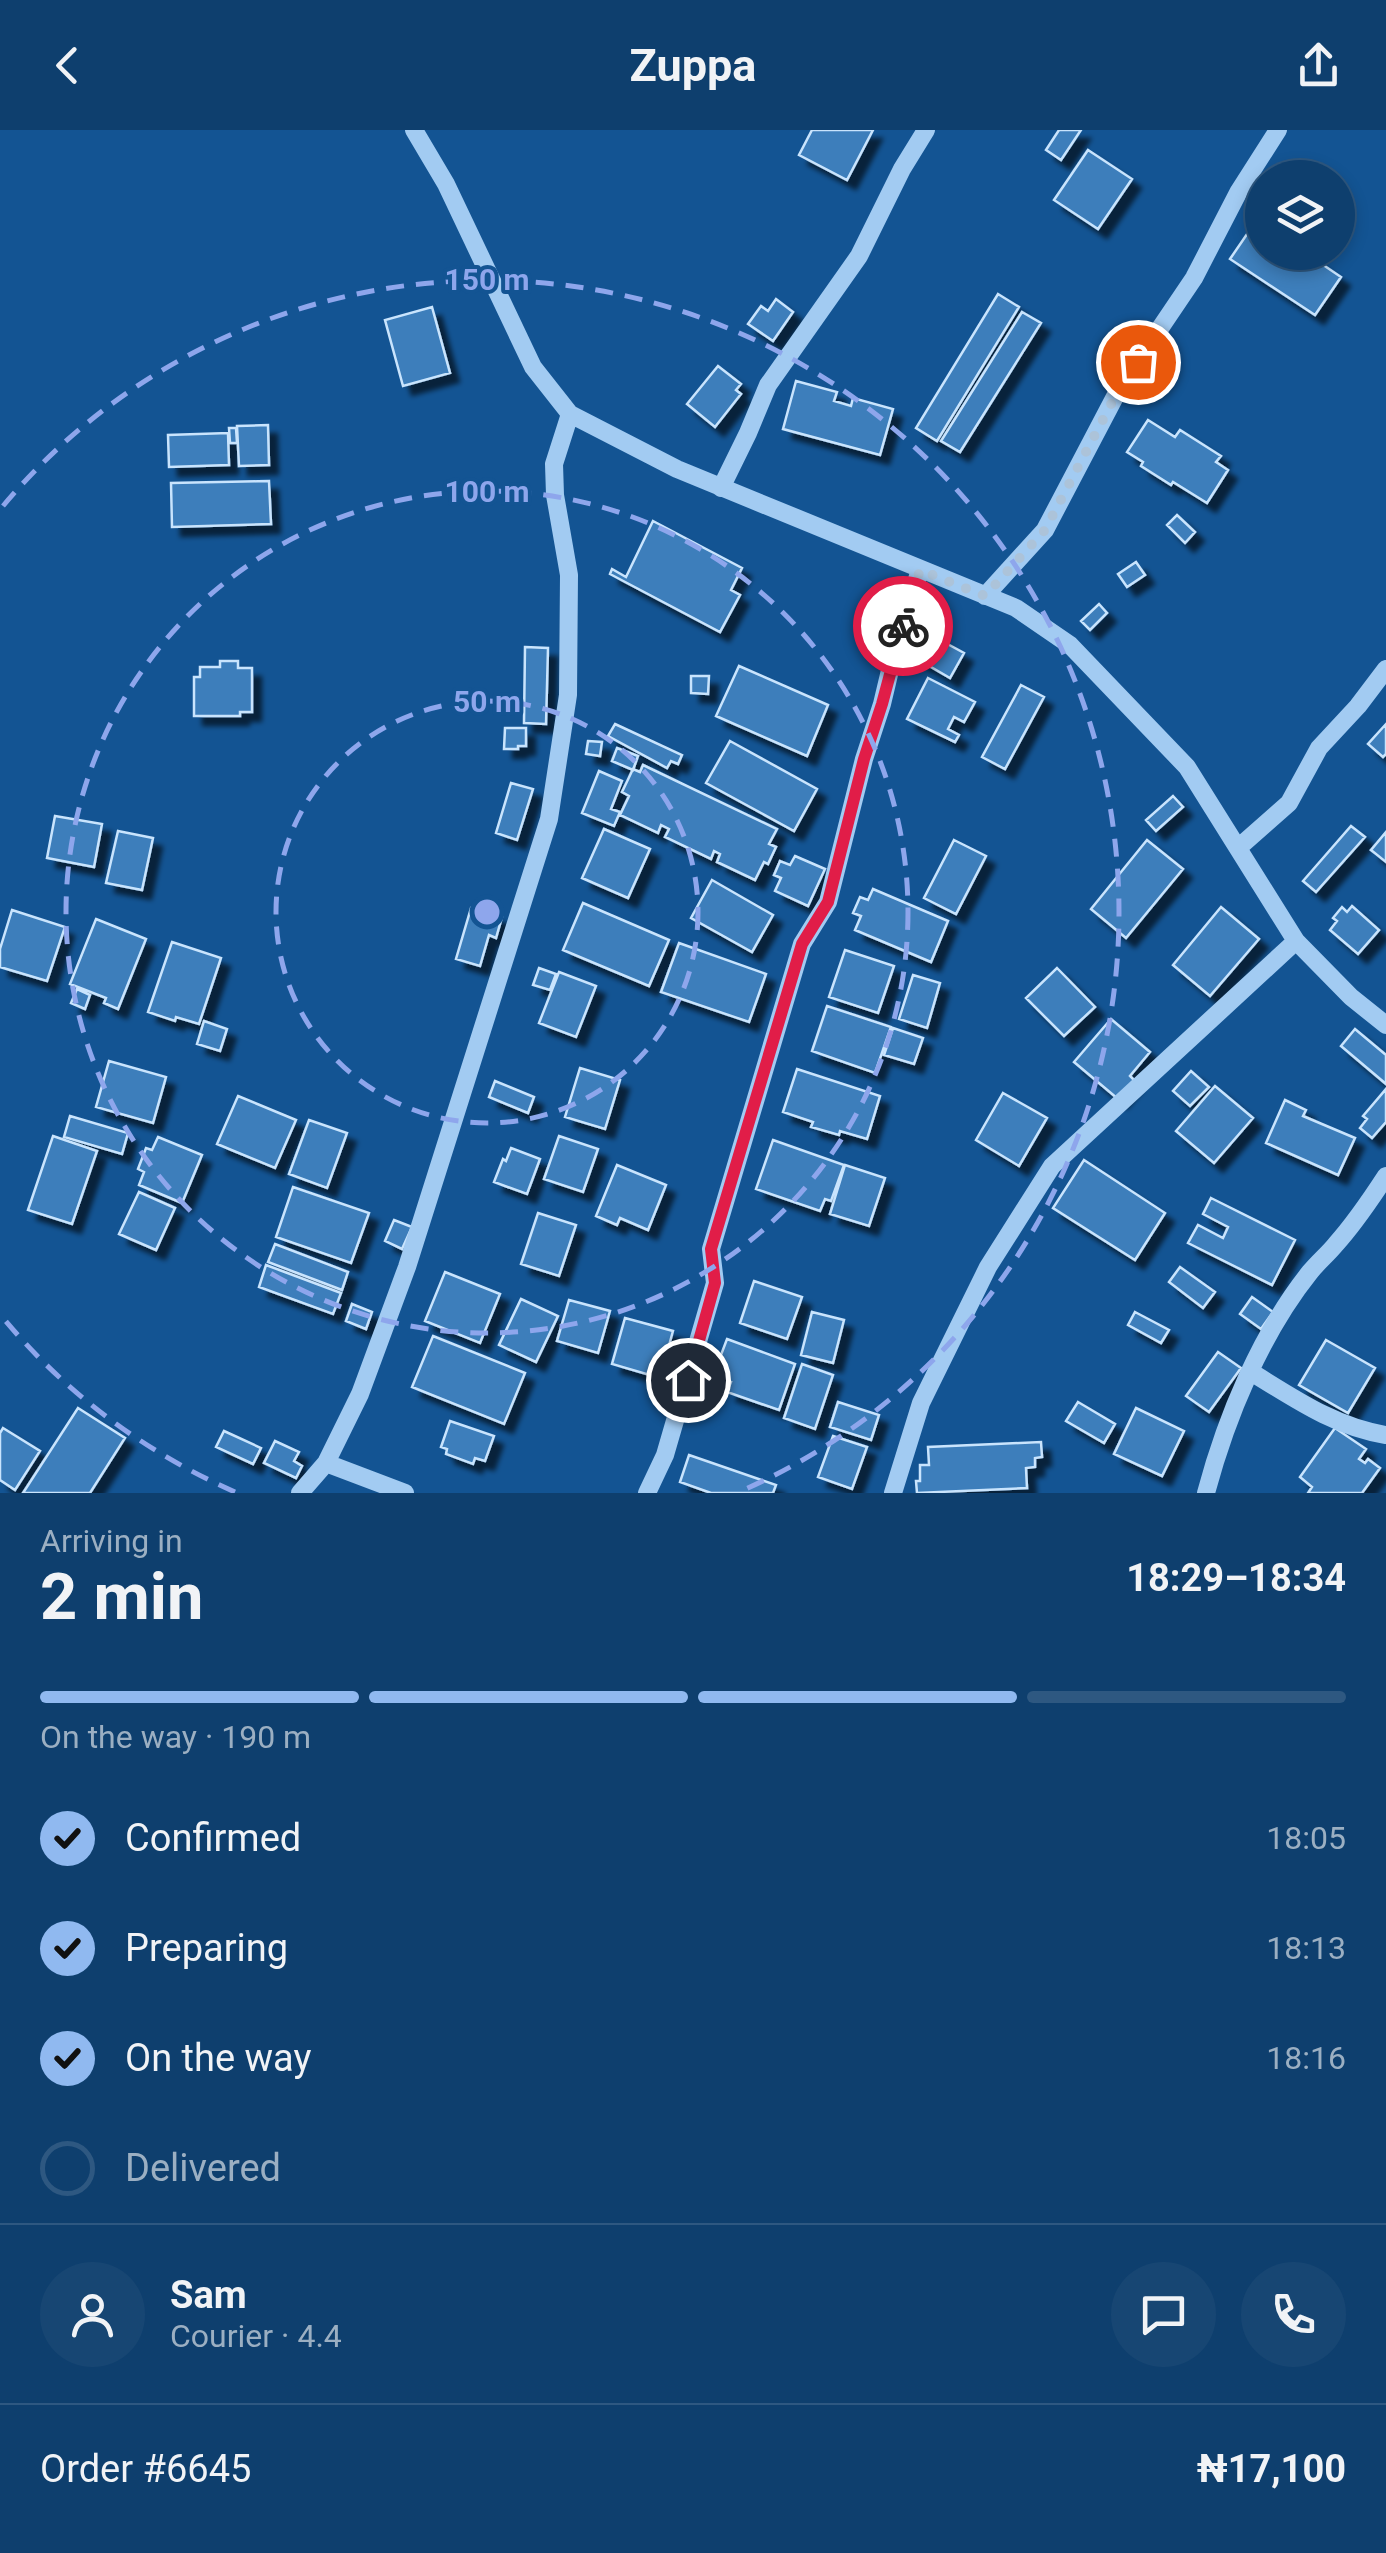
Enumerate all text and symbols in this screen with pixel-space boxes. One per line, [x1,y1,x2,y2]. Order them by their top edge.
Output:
icon: back [40,38,95,93]
icon: share [1291,38,1346,93]
text: Zuppa [630,39,756,92]
map controls [1245,160,1355,270]
button: layers [1245,160,1355,270]
text: 150 m [444,262,530,297]
pin [1096,320,1181,405]
icon: bag [1111,335,1166,390]
text: 100 m [444,474,530,509]
courier [853,576,953,676]
icon: bike [876,599,931,654]
text: 50 m [453,684,521,719]
centre of rings [469,894,505,930]
pin [646,1338,731,1423]
icon: home [661,1353,716,1408]
text: Arriving in [40,1522,183,1560]
text: 18:29–18:34 [1126,1556,1346,1600]
text: 2 min [40,1559,203,1635]
text: On the way · 190 m [40,1718,311,1756]
icon: check [40,1811,95,1866]
text: Confirmed [125,1816,301,1860]
text: 18:05 [1266,1819,1346,1857]
icon: check [40,1921,95,1976]
text: Preparing [125,1926,288,1970]
text: 18:13 [1266,1929,1346,1967]
icon: check [40,2031,95,2086]
text: On the way [125,2036,311,2080]
text: 18:16 [1266,2039,1346,2077]
text: Delivered [125,2146,281,2190]
button: person [40,2262,145,2367]
button: chat [1111,2262,1216,2367]
button: phone [1241,2262,1346,2367]
text: Sam [170,2273,247,2317]
text: Courier · 4.4 [170,2317,342,2355]
text: Order #6645 [40,2447,251,2491]
text: ₦17,100 [1197,2447,1346,2491]

